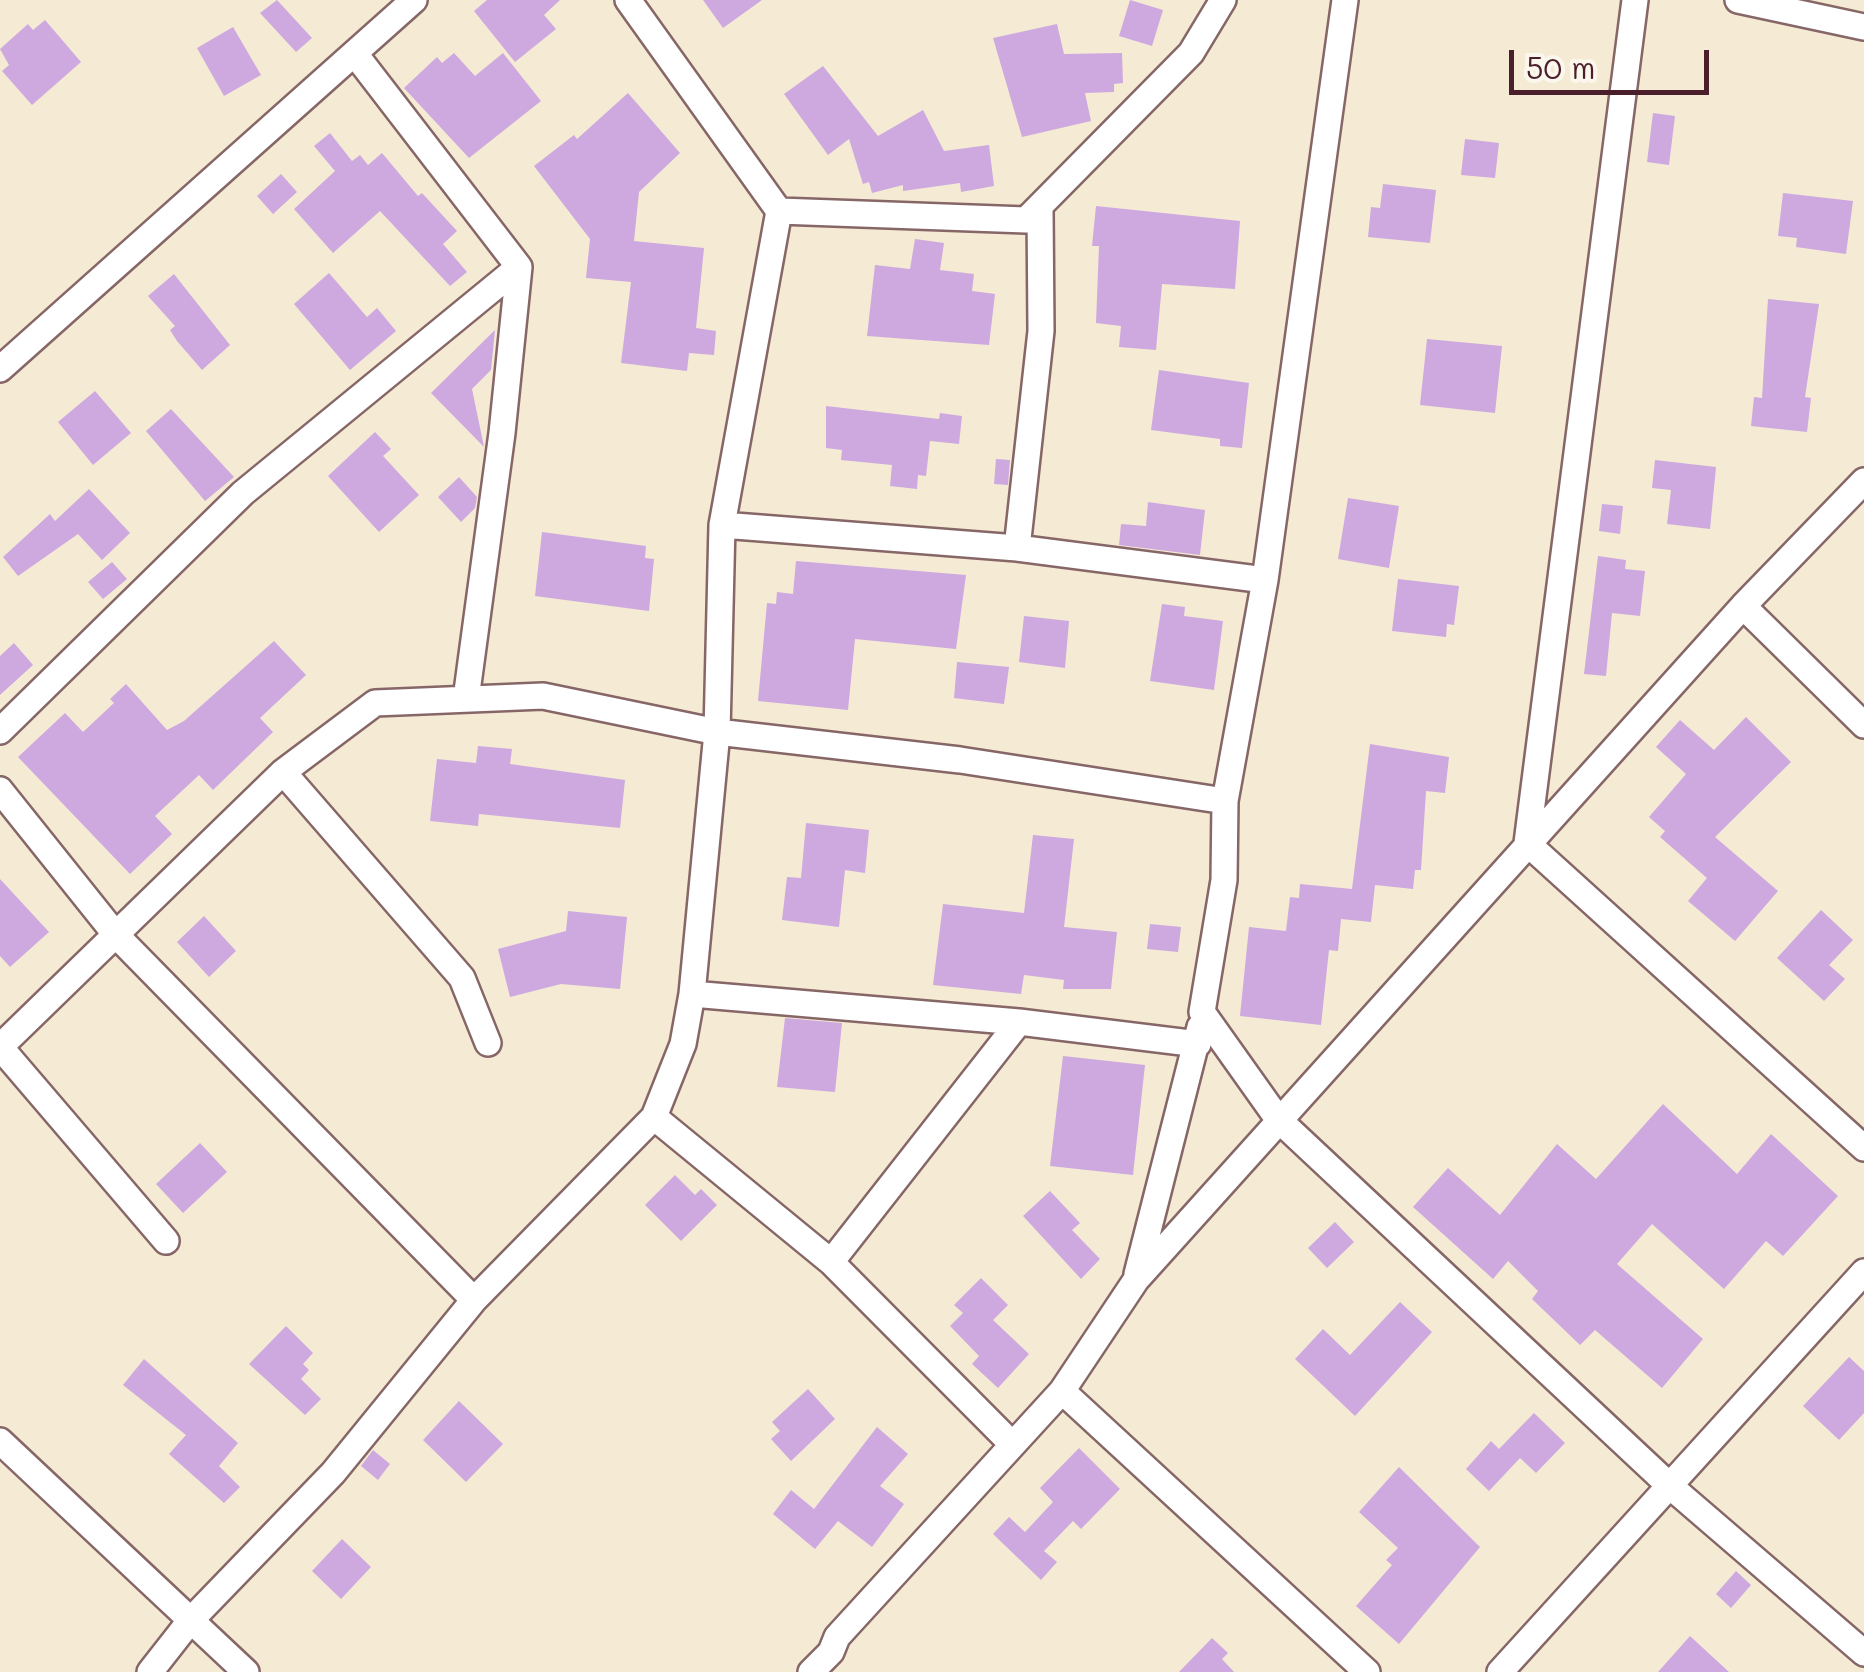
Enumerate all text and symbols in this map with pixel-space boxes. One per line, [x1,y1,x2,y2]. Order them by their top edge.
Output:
scale bar [1514,30,1714,92]
text: 50 m [1526,47,1596,87]

